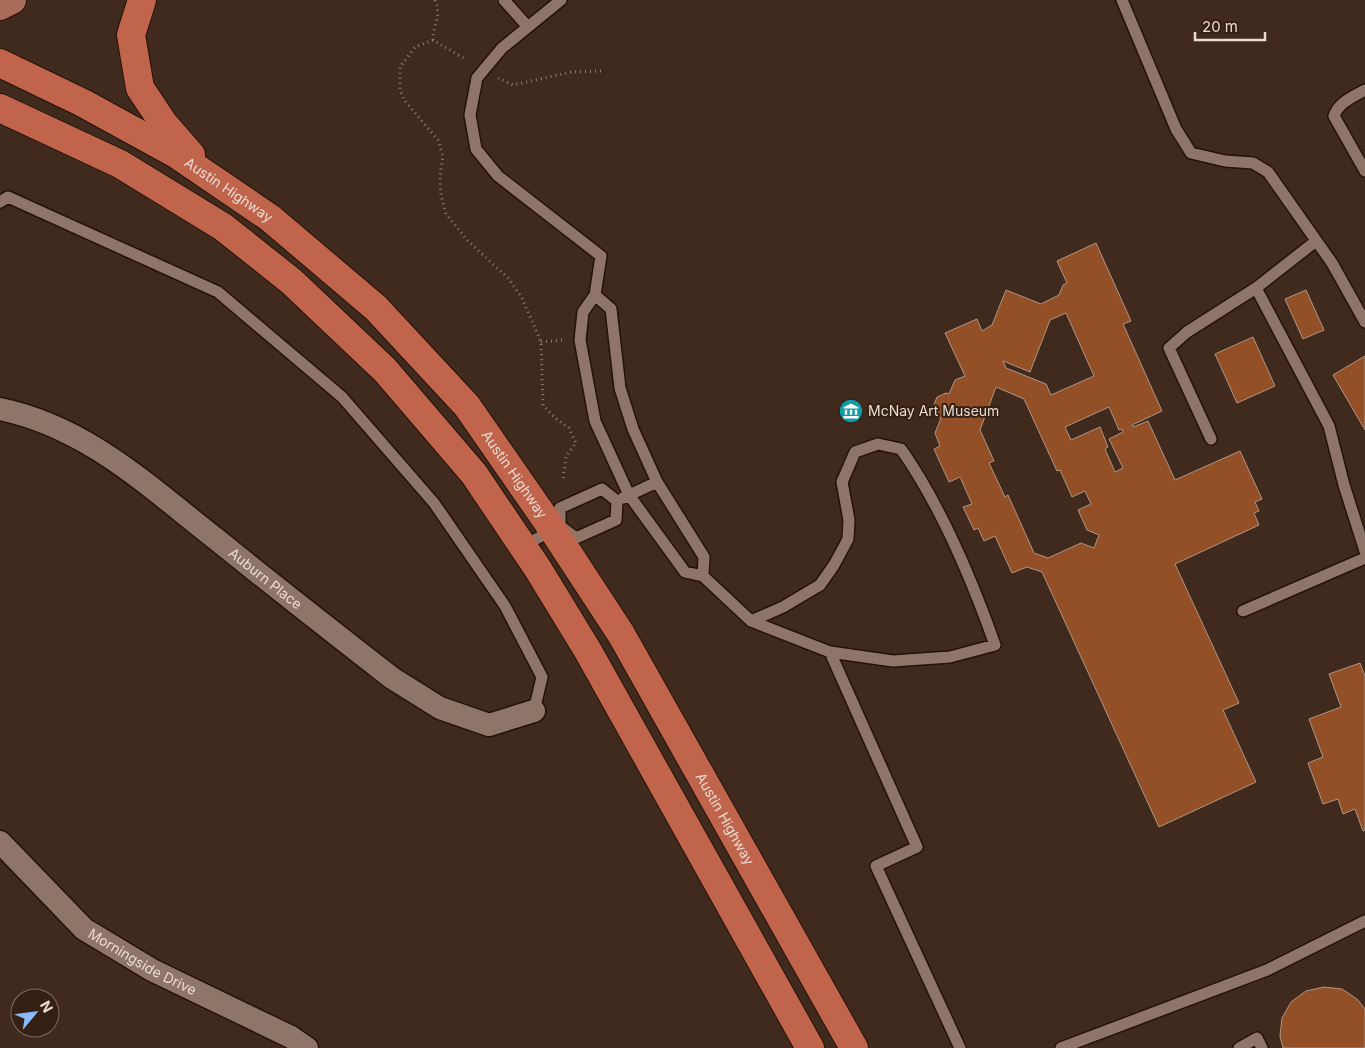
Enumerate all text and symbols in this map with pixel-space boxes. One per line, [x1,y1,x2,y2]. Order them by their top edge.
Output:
scale bar [1195,10,1265,42]
text: 20 m [1202,17,1238,36]
street label: Austin Highway [182,153,277,226]
museum icon: McNay Art Museum [838,398,864,424]
place label: McNay Art Museum [868,402,999,419]
street label: Austin Highway [478,427,551,522]
street label: Auburn Place [226,544,306,612]
street label: Austin Highway [693,769,758,868]
street label: Morningside Drive [85,925,199,998]
north arrow [10,988,60,1038]
text: N [37,998,57,1015]

